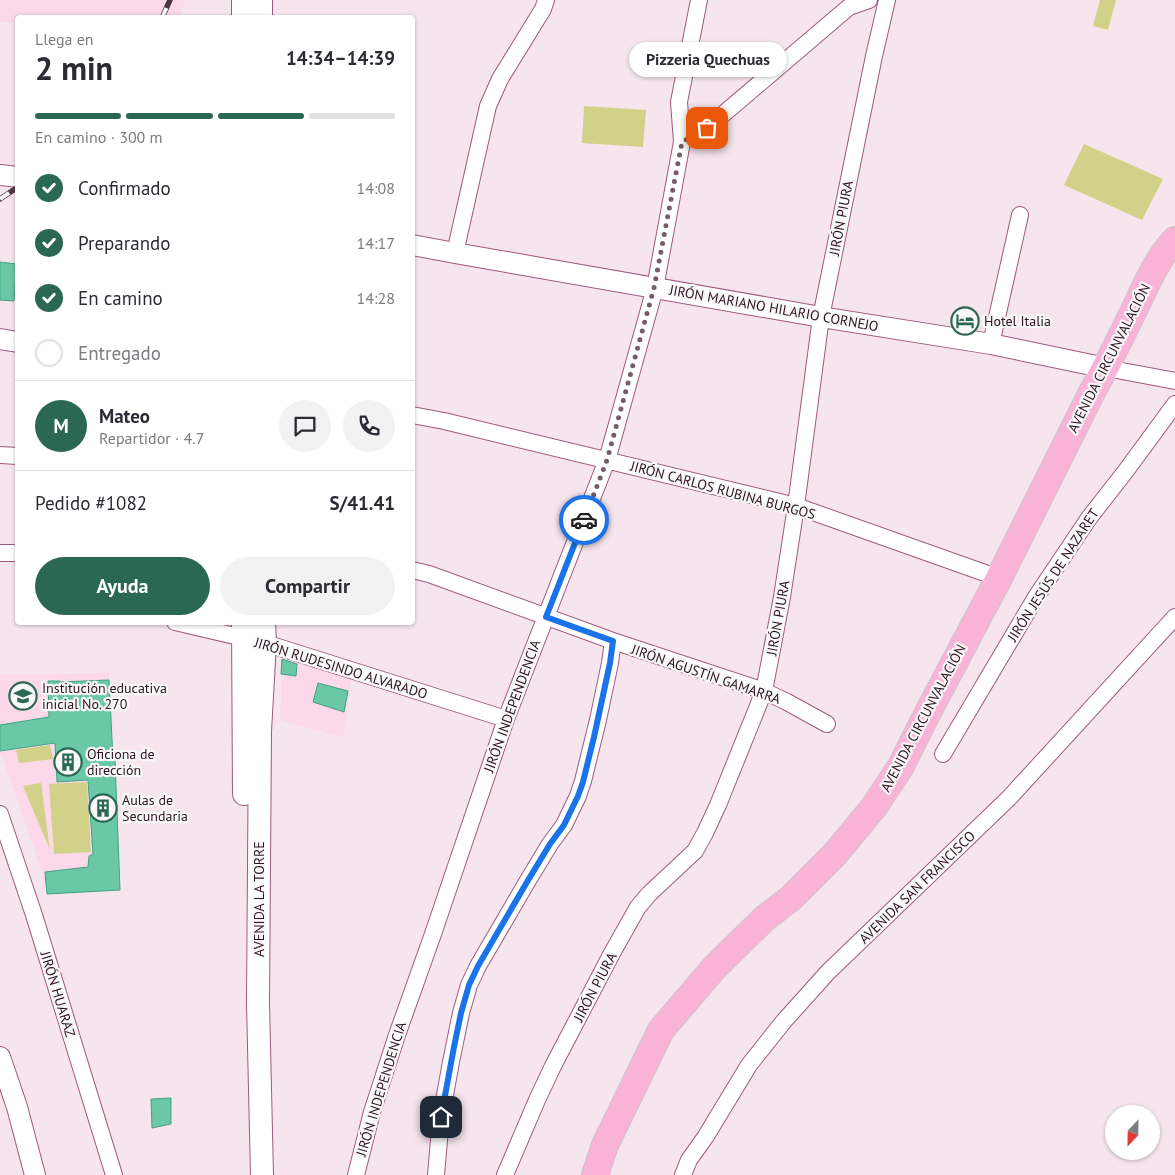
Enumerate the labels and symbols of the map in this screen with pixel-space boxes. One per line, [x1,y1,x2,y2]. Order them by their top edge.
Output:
callout: Pizzeria Quechuas [628,43,786,78]
pin [686,107,728,149]
street label: JIRÓN PIURA [825,178,857,258]
street label: JIRÓN MARIANO HILARIO CORNEJO [667,281,880,335]
street label: AVENIDA CIRCUNVALACIÓN [1064,281,1154,435]
hotel icon: Hotel Italia [950,306,980,336]
place label: Hotel Italia [984,312,1051,330]
street label: JIRÓN CARLOS RUBINA BURGOS [628,456,818,523]
courier [559,495,609,545]
street label: JIRÓN JESÚS DE NAZARET [1003,505,1103,646]
street label: JIRÓN PIURA [762,578,794,658]
street label: JIRÓN RUDESINDO ALVARADO [251,633,430,703]
street label: JIRÓN INDEPENDENCIA [479,636,545,776]
street label: JIRÓN AGUSTÍN GAMARRA [628,640,784,708]
street label: AVENIDA CIRCUNVALACIÓN [876,641,970,795]
place label: Institución educativa inicial No. 270 [42,679,167,713]
school or university icon: Institución educativa inicial No. 270 [8,681,38,711]
place label: Oficiona de dirección [87,745,155,779]
building icon: Oficiona de dirección [53,747,83,777]
place label: Aulas de Secundaria [122,791,188,825]
building icon: Aulas de Secundaria [88,793,118,823]
street label: AVENIDA SAN FRANCISCO [855,827,979,947]
street label: AVENIDA LA TORRE [250,841,268,957]
street label: JIRÓN HUARAZ [36,948,80,1039]
street label: JIRÓN PIURA [569,949,621,1026]
street label: JIRÓN INDEPENDENCIA [352,1019,410,1159]
pin [420,1096,462,1138]
north arrow [1105,1105,1160,1160]

